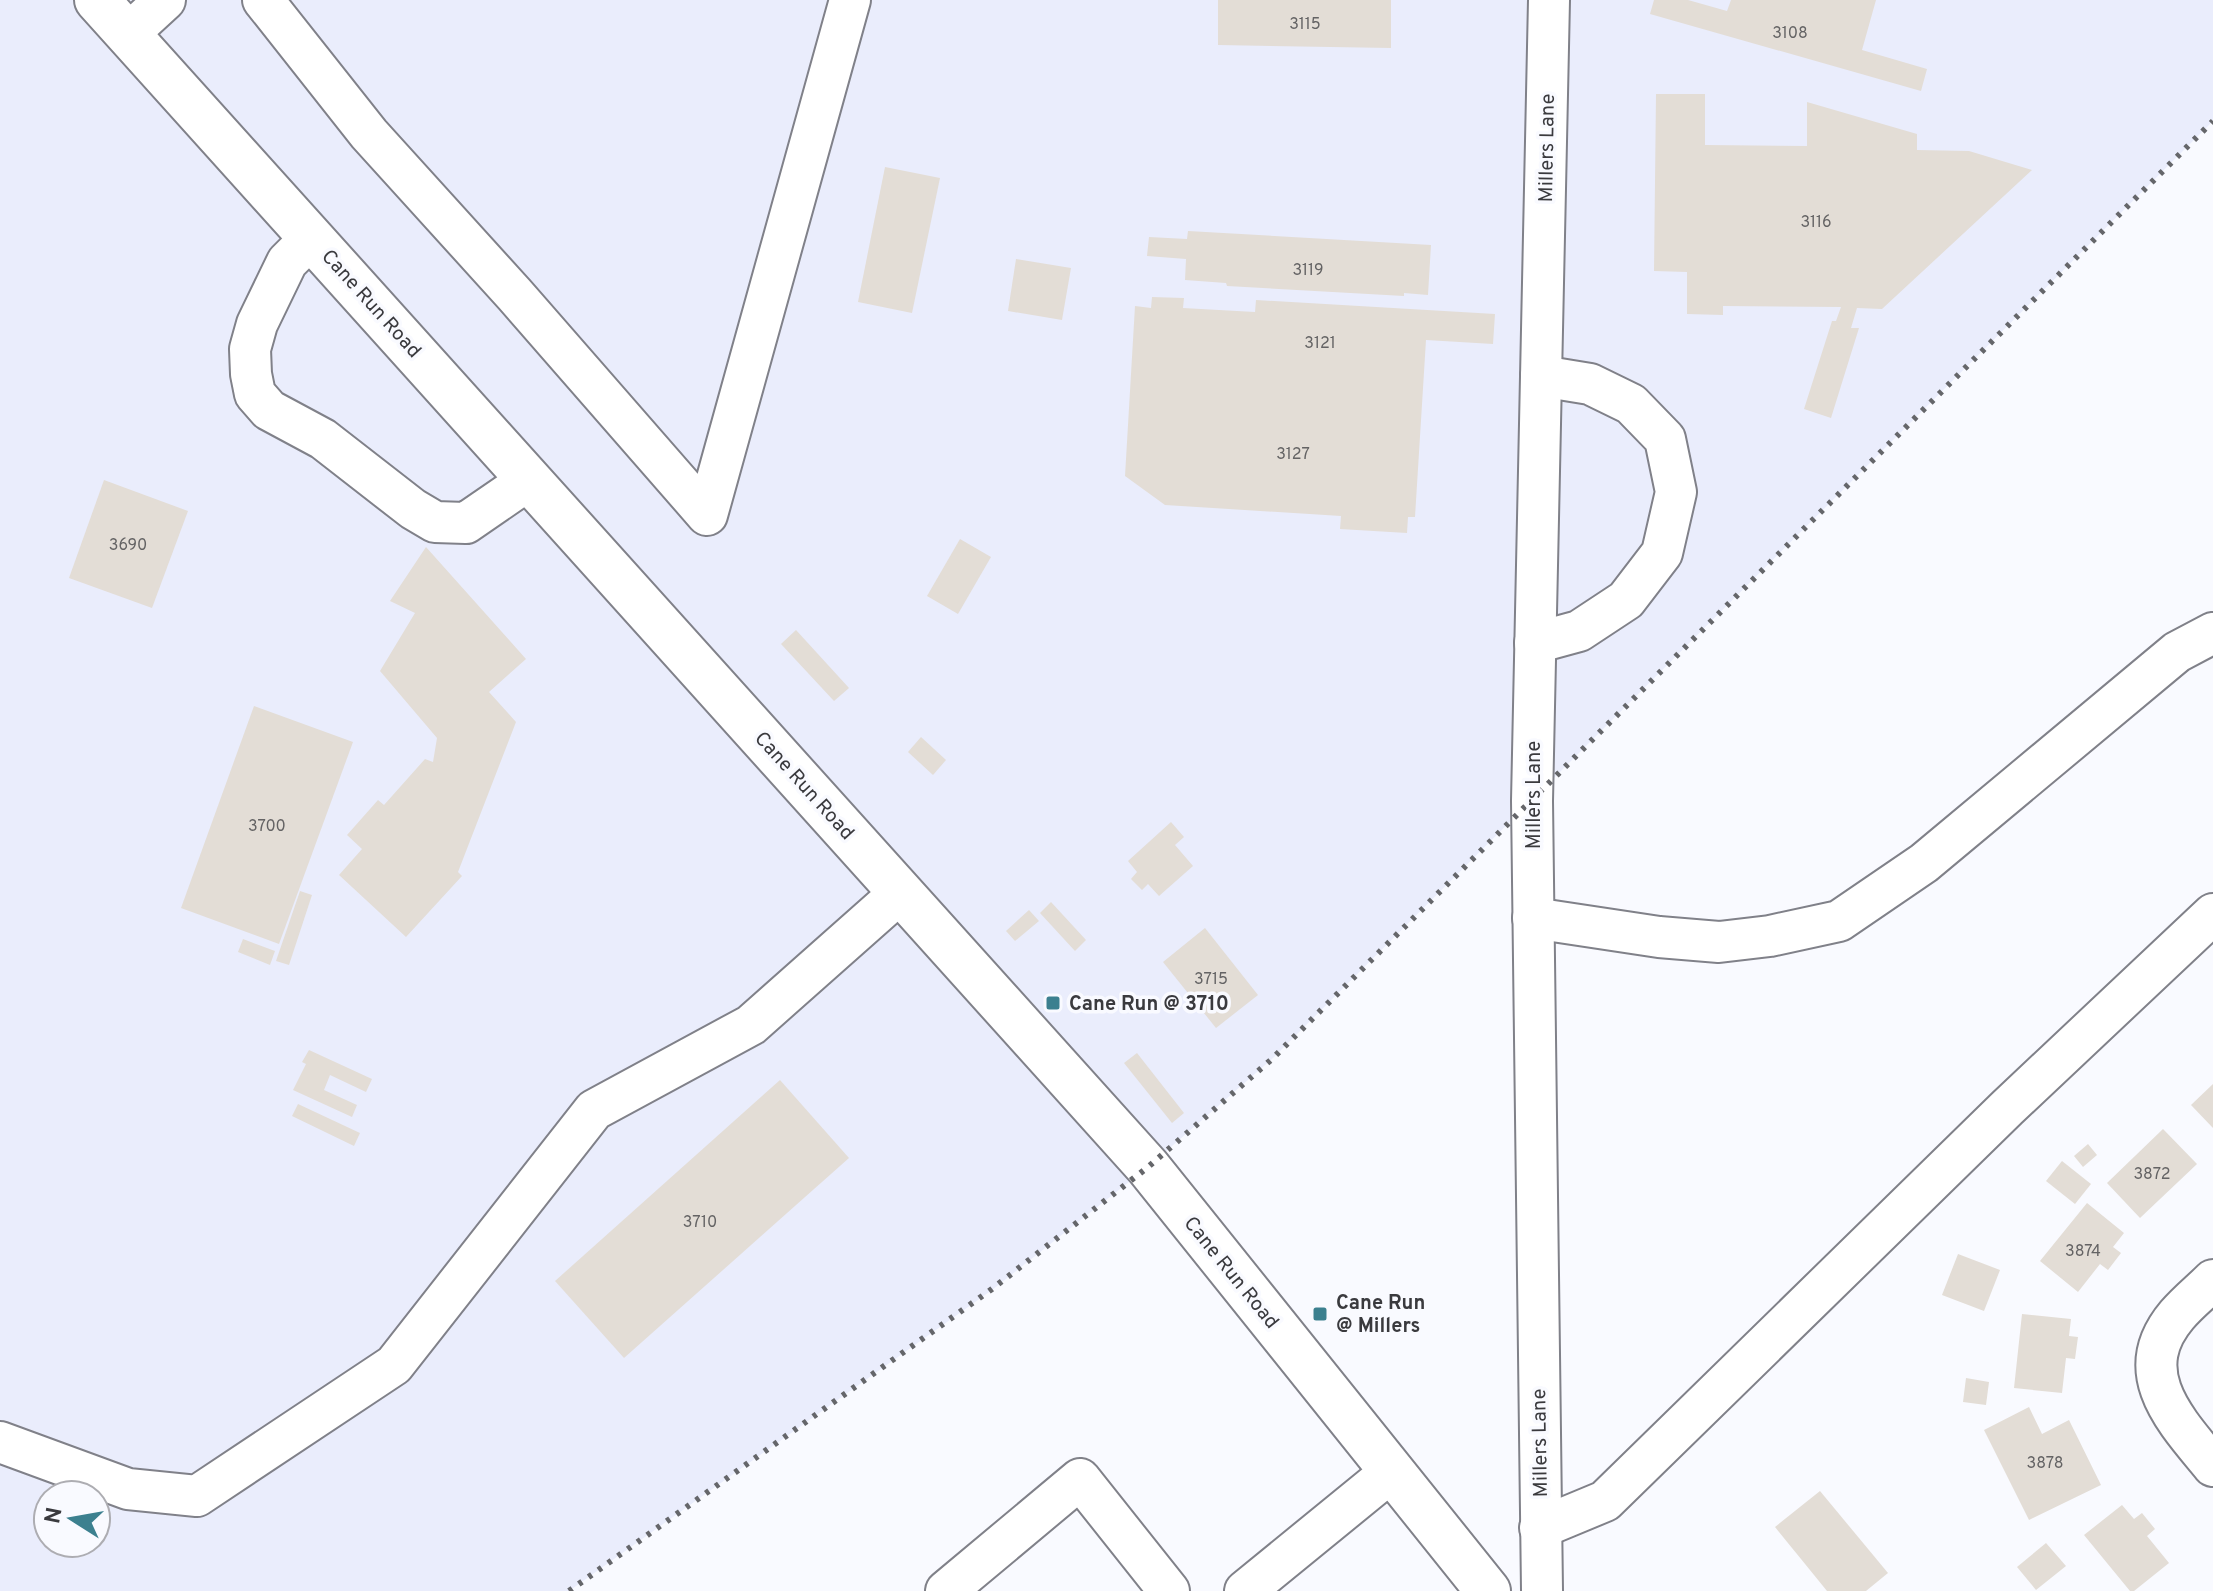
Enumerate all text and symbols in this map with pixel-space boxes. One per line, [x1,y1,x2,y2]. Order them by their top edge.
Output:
house number: 3115 [1289,15,1321,35]
house number: 3108 [1772,24,1808,44]
street label: Millers Lane [1534,94,1562,203]
house number: 3116 [1800,213,1832,233]
street label: Cane Run Road [315,245,426,364]
house number: 3119 [1292,261,1324,281]
house number: 3121 [1304,334,1336,354]
house number: 3127 [1276,445,1310,465]
house number: 3690 [109,536,147,556]
street label: Cane Run Road [748,727,859,846]
street label: Millers Lane [1522,741,1548,849]
house number: 3700 [248,817,286,837]
house number: 3715 [1194,970,1228,990]
place label: Cane Run @ 3710 [1069,992,1229,1018]
marker: Cane Run @ 3710 [1044,994,1062,1012]
house number: 3872 [2133,1165,2171,1185]
street label: Cane Run Road [1177,1212,1284,1335]
house number: 3710 [683,1213,717,1233]
house number: 3874 [2065,1242,2101,1262]
place label: Cane Run @ Millers [1336,1291,1425,1340]
marker: Cane Run @ Millers [1311,1305,1329,1323]
street label: Millers Lane [1527,1388,1555,1497]
house number: 3878 [2027,1454,2063,1474]
north arrow [32,1479,112,1559]
text: N [40,1505,70,1526]

